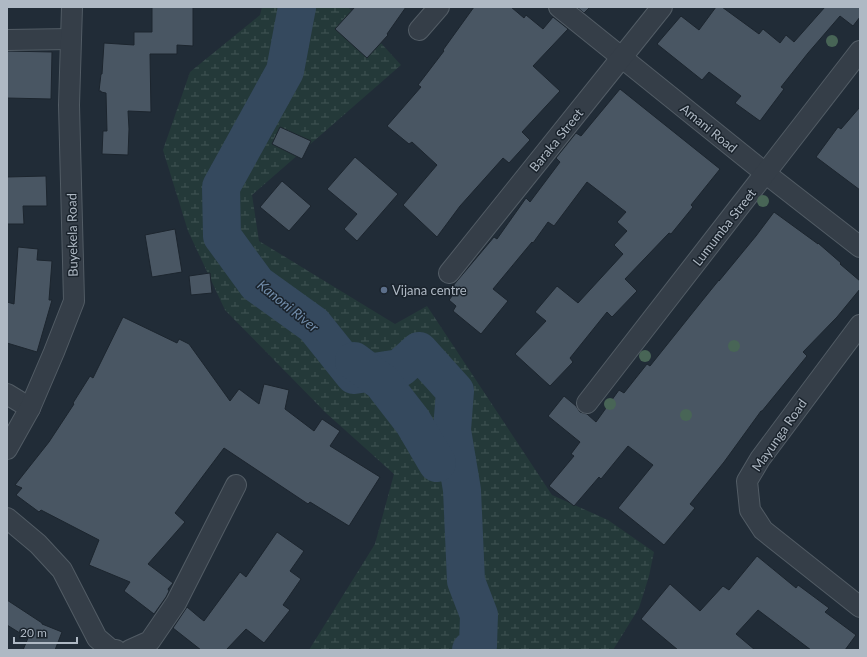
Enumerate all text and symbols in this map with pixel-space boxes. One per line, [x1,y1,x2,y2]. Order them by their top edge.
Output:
street label: Amani Road [677,100,741,156]
street label: Baraka Street [526,105,586,175]
street label: Lumumba Street [689,185,759,269]
street label: Buyekela Road [63,193,81,277]
water label: Kanoni River [254,276,322,335]
place label: Vijana centre [392,282,467,298]
marker: Vijana centre [379,285,389,295]
street label: Mayunga Road [748,396,810,474]
scale bar [14,619,77,645]
text: 20 m [20,625,47,640]

